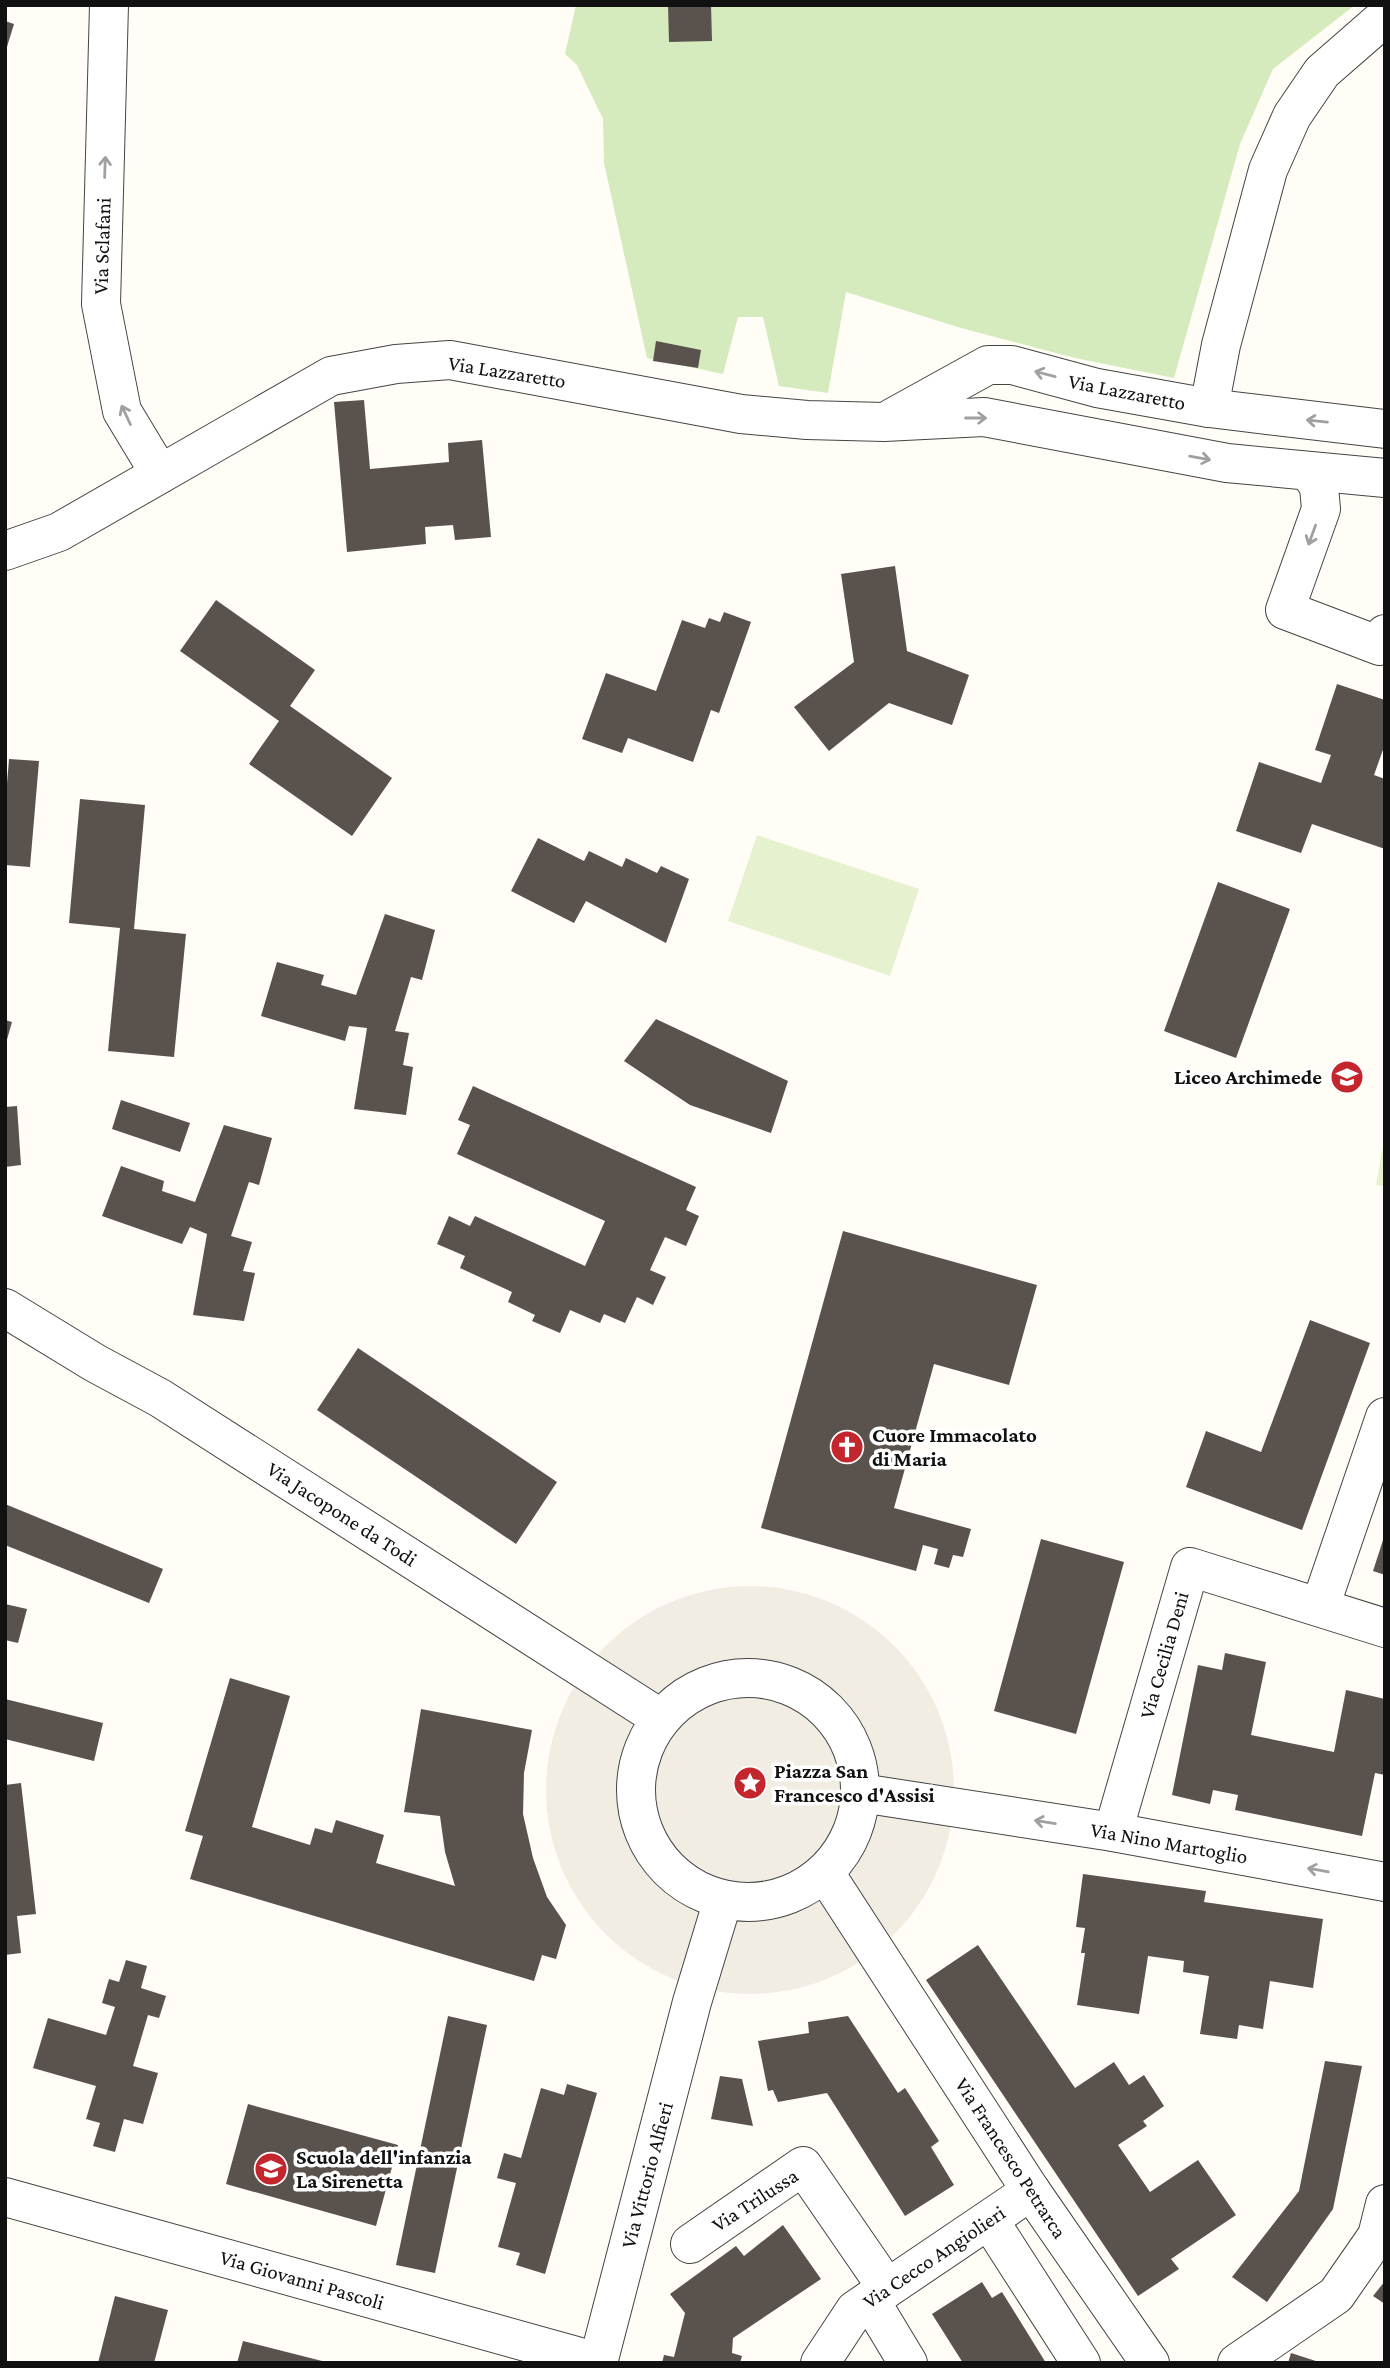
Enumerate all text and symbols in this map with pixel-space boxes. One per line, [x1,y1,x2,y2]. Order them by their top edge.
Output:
one-way arrow [98,155,111,178]
street label: Via Sclafani [88,197,116,295]
street label: Via Lazzaretto [446,351,568,393]
one-way arrow [1034,367,1057,380]
street label: Via Lazzaretto [1066,369,1188,415]
one-way arrow [119,405,132,426]
one-way arrow [965,411,988,425]
one-way arrow [1306,415,1329,428]
one-way arrow [1188,452,1211,465]
one-way arrow [1305,524,1317,546]
school or university icon: Liceo Archimede [1328,1058,1366,1096]
place label: Liceo Archimede [1174,1065,1322,1089]
place label: Cuore Immacolato di Maria [872,1423,1037,1471]
church icon: Cuore Immacolato di Maria [828,1428,866,1466]
street label: Via Jacopone da Todi [263,1457,422,1572]
street label: Via Cecilia Deni [1134,1588,1194,1721]
place label: Piazza San Francesco d'Assisi [774,1759,935,1807]
place icon: Piazza San Francesco d'Assisi [731,1764,769,1802]
one-way arrow [1034,1815,1057,1828]
street label: Via Nino Martoglio [1089,1817,1249,1869]
one-way arrow [1307,1863,1330,1876]
street label: Via Francesco Petrarca [950,2073,1072,2243]
street label: Via Vittorio Alfieri [616,2099,678,2251]
place label: Scuola dell'infanzia La Sirenetta [296,2145,472,2193]
school or university icon: Scuola dell'infanzia La Sirenetta [252,2150,290,2188]
street label: Via Trilussa [707,2163,803,2237]
street label: Via Cecco Angiolieri [858,2200,1010,2313]
street label: Via Giovanni Pascoli [217,2245,387,2315]

